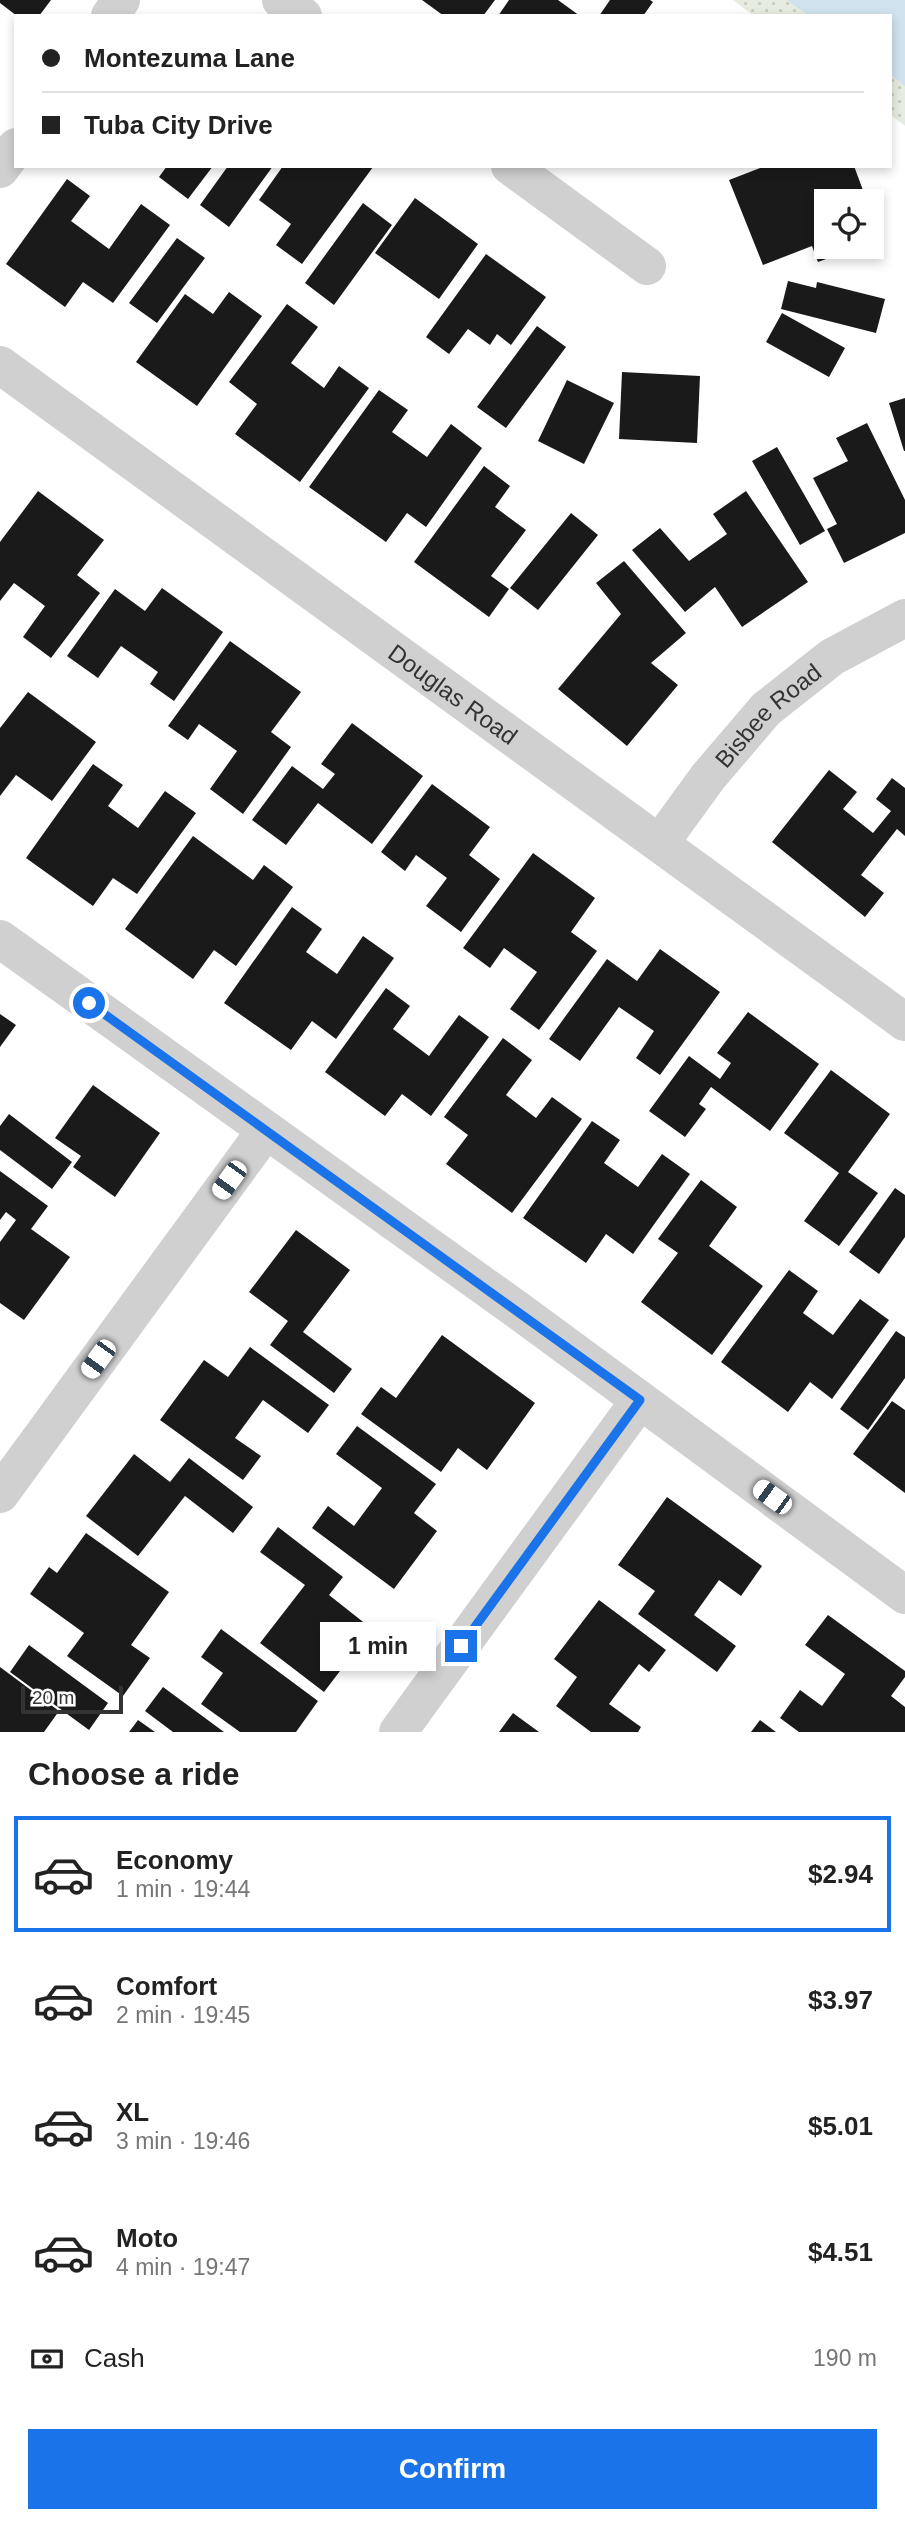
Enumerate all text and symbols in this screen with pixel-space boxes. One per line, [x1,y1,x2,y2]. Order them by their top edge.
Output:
text: Montezuma Lane [84,43,295,73]
text: Tuba City Drive [84,110,273,140]
map controls [814,189,884,259]
button: locate [814,189,884,259]
street label: Douglas Road [384,638,523,750]
street label: Bisbee Road [709,658,826,772]
route start [73,987,105,1019]
car [209,1157,250,1203]
car [78,1336,119,1382]
car [749,1476,796,1518]
callout: 1 min [321,1622,436,1670]
route end [445,1630,477,1662]
text: 1 min [348,1633,408,1659]
scale bar [21,1683,122,1715]
text: 20 m [32,1687,74,1708]
text: Choose a ride [28,1756,240,1792]
icon: car [32,1843,95,1906]
text: Economy [116,1845,233,1875]
text: $2.94 [808,1859,873,1889]
text: 1 min · 19:44 [116,1876,250,1902]
icon: car [32,1969,95,2032]
text: Comfort [116,1971,217,2001]
text: $3.97 [808,1985,873,2015]
text: 2 min · 19:45 [116,2002,250,2028]
icon: car [32,2095,95,2158]
text: XL [116,2097,149,2127]
text: $5.01 [808,2111,873,2141]
text: 3 min · 19:46 [116,2128,250,2154]
icon: car [32,2221,95,2284]
text: Moto [116,2223,178,2253]
text: $4.51 [808,2237,873,2267]
text: 4 min · 19:47 [116,2254,250,2280]
icon: cash [28,2340,66,2378]
text: Cash [84,2343,145,2373]
text: 190 m [813,2345,877,2371]
button: Confirm [28,2429,877,2509]

